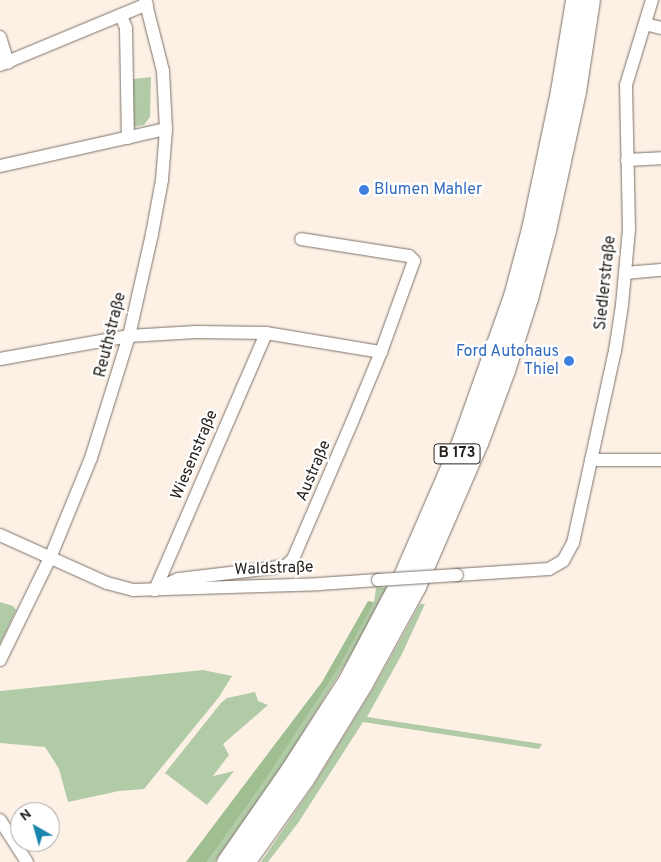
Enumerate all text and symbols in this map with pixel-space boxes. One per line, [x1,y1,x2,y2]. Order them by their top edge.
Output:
place label: Blumen Mahler [374,180,482,200]
marker: Blumen Mahler [358,184,370,196]
street label: Siedlerstraße [591,235,621,331]
street label: Reuthstraße [91,290,131,380]
place label: Ford Autohaus Thiel [455,342,559,380]
marker: Ford Autohaus Thiel [563,355,575,367]
street label: Wiesenstraße [167,407,223,503]
street label: Austraße [293,438,335,504]
road number: B 173 [433,442,481,466]
street label: Waldstraße [234,558,314,580]
north arrow [10,802,60,852]
text: N [17,806,35,825]

